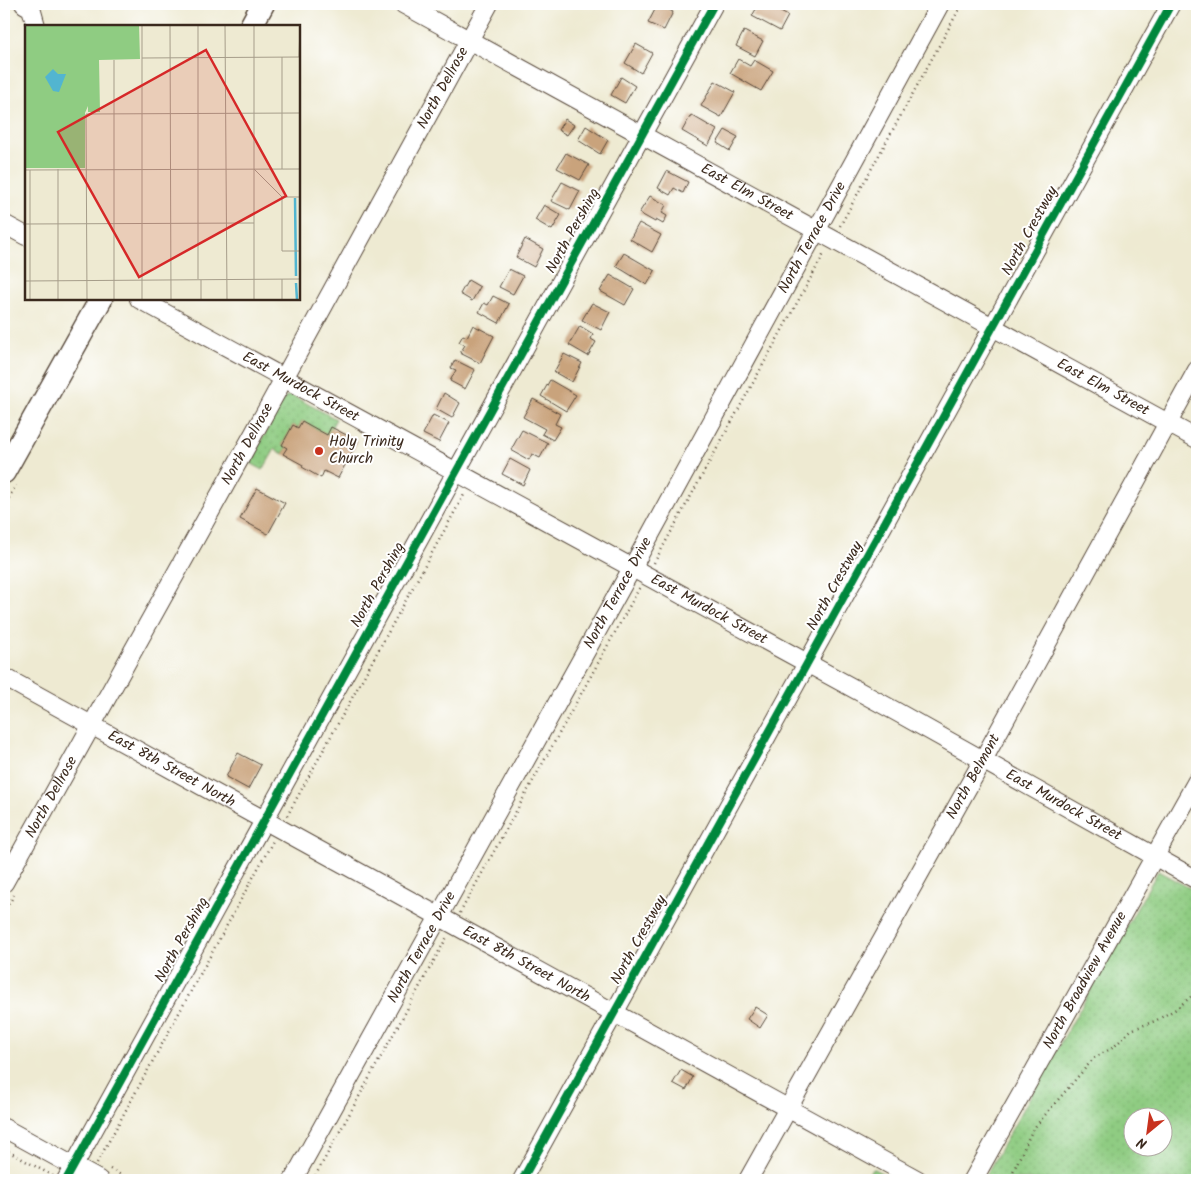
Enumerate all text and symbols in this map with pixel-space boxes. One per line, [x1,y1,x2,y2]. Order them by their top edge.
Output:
inset map [25,25,300,300]
street label: North Dellrose [411,42,475,134]
street label: East Elm Street [696,157,798,228]
street label: North Terrace Drive [772,177,853,298]
street label: North Crestway [996,181,1065,280]
street label: North Pershing [540,184,606,278]
street label: East Murdock Street [238,345,364,429]
street label: East Elm Street [1052,352,1154,423]
street label: North Dellrose [215,399,280,490]
place label: Holy Trinity Church [329,430,405,471]
marker: Holy Trinity Church [313,445,325,457]
street label: North Terrace Drive [577,533,659,653]
street label: North Crestway [801,536,870,635]
street label: North Pershing [345,538,411,632]
street label: East Murdock Street [646,568,772,651]
street label: East 8th Street North [103,724,240,814]
street label: North Belmont [940,730,1007,824]
street label: North Dellrose [19,752,84,843]
street label: East Murdock Street [1001,763,1126,848]
street label: North Terrace Drive [381,887,463,1008]
street label: North Crestway [605,890,674,989]
street label: North Pershing [149,893,215,987]
street label: North Broadview Avenue [1037,907,1134,1054]
street label: East 8th Street North [458,919,595,1009]
north arrow [1124,1106,1174,1156]
text: N [1133,1131,1151,1154]

